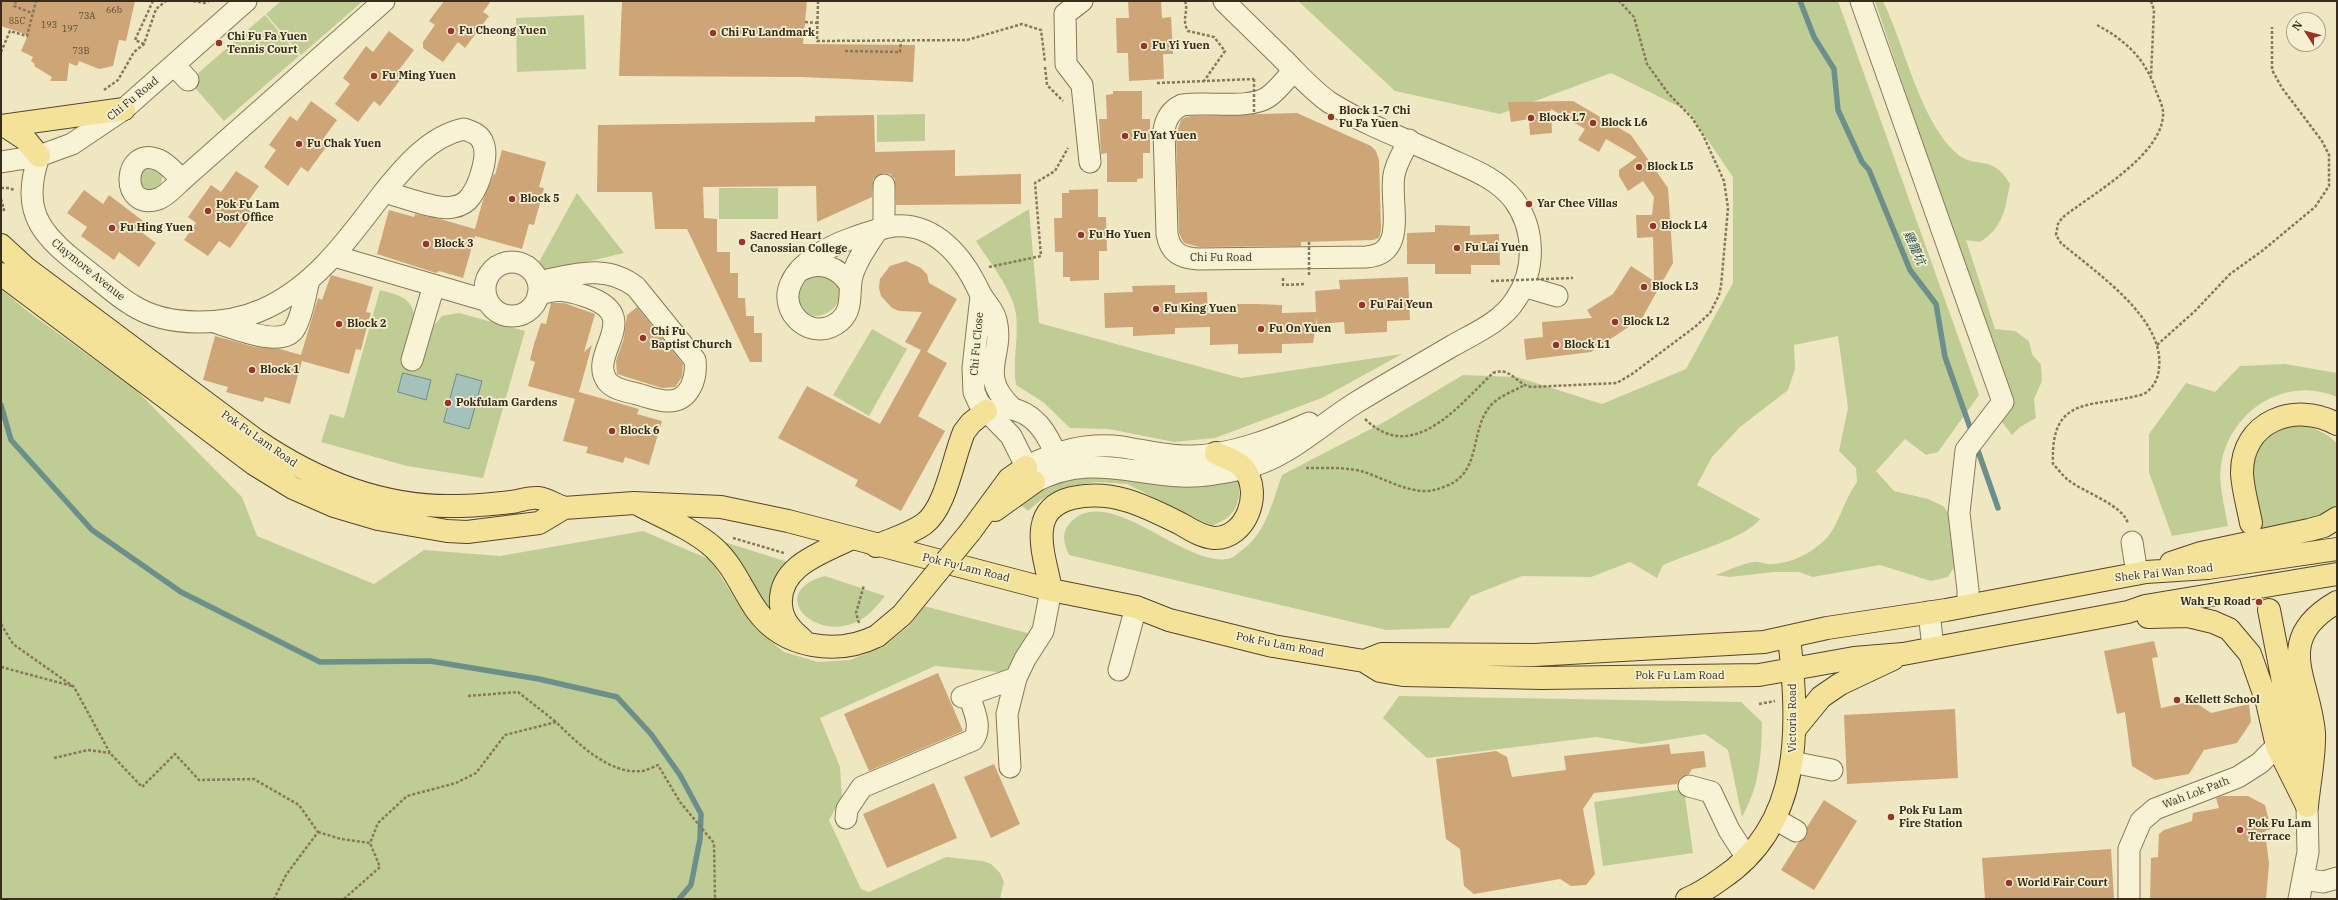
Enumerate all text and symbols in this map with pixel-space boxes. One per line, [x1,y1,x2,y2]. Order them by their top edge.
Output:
house number: 66b [106,5,122,15]
house number: 73A [79,11,95,21]
north arrow [2286,12,2326,52]
house number: 85C [9,16,25,26]
text: N [2289,18,2305,33]
house number: 193 [41,20,57,30]
house number: 197 [62,24,78,34]
place label: Fu Cheong Yuen [459,24,546,38]
marker: Fu Cheong Yuen [446,26,456,36]
place label: Chi Fu Landmark [721,26,815,40]
marker: Chi Fu Landmark [708,28,718,38]
place label: Chi Fu Fa Yuen Tennis Court [227,30,307,56]
marker: Chi Fu Fa Yuen Tennis Court [214,38,224,48]
place label: Fu Yi Yuen [1152,39,1210,53]
marker: Fu Yi Yuen [1139,41,1149,51]
house number: 73B [73,46,89,56]
place label: Fu Ming Yuen [382,69,456,83]
marker: Fu Ming Yuen [369,71,379,81]
street label: Chi Fu Road [105,74,161,124]
place label: Block 1-7 Chi Fu Fa Yuen [1339,104,1410,130]
place label: Block L7 [1539,111,1586,125]
marker: Block 1-7 Chi Fu Fa Yuen [1326,112,1336,122]
marker: Block L7 [1526,113,1536,123]
place label: Block L6 [1601,116,1648,130]
marker: Block L6 [1588,118,1598,128]
place label: Fu Yat Yuen [1133,129,1197,143]
marker: Fu Yat Yuen [1120,131,1130,141]
place label: Fu Chak Yuen [307,137,381,151]
marker: Fu Chak Yuen [294,139,304,149]
place label: Block L5 [1647,160,1694,174]
marker: Block L5 [1634,162,1644,172]
place label: Block 5 [520,192,560,206]
marker: Block 5 [507,194,517,204]
place label: Yar Chee Villas [1537,197,1618,211]
place label: Pok Fu Lam Post Office [216,198,279,224]
marker: Yar Chee Villas [1524,199,1534,209]
marker: Pok Fu Lam Post Office [203,206,213,216]
place label: Block L4 [1661,219,1708,233]
place label: Fu Hing Yuen [120,221,193,235]
marker: Block L4 [1648,221,1658,231]
marker: Fu Hing Yuen [107,223,117,233]
place label: Fu Ho Yuen [1089,228,1151,242]
place label: Sacred Heart Canossian College [750,229,847,255]
water label: 雞籠坑 [1900,229,1928,267]
marker: Fu Ho Yuen [1076,230,1086,240]
street label: Claymore Avenue [49,236,127,304]
place label: Block 3 [434,237,474,251]
marker: Sacred Heart Canossian College [737,237,747,247]
marker: Block 3 [421,239,431,249]
place label: Fu Lai Yuen [1465,241,1529,255]
marker: Fu Lai Yuen [1452,243,1462,253]
street label: Chi Fu Road [1190,251,1252,265]
place label: Block L3 [1652,280,1699,294]
marker: Block L3 [1639,282,1649,292]
place label: Fu Fai Yeun [1370,298,1433,312]
marker: Fu Fai Yeun [1357,300,1367,310]
place label: Fu King Yuen [1164,302,1237,316]
marker: Fu King Yuen [1151,304,1161,314]
street label: Chi Fu Close [968,312,986,376]
place label: Block L2 [1623,315,1670,329]
place label: Block 2 [347,317,387,331]
marker: Block L2 [1610,317,1620,327]
marker: Block 2 [334,319,344,329]
place label: Fu On Yuen [1269,322,1331,336]
marker: Fu On Yuen [1256,324,1266,334]
place label: Chi Fu Baptist Church [651,325,732,351]
marker: Chi Fu Baptist Church [638,333,648,343]
place label: Block L1 [1564,338,1611,352]
marker: Block L1 [1551,340,1561,350]
place label: Block 1 [260,363,300,377]
marker: Block 1 [247,365,257,375]
place label: Pokfulam Gardens [456,396,557,410]
marker: Pokfulam Gardens [443,398,453,408]
street label: Pok Fu Lam Road [219,408,299,470]
place label: Block 6 [620,424,660,438]
marker: Block 6 [607,426,617,436]
street label: Pok Fu Lam Road [921,551,1011,585]
street label: Shek Pai Wan Road [2114,561,2214,585]
place label: Wah Fu Road [2180,595,2251,609]
marker: Wah Fu Road [2254,597,2264,607]
street label: Pok Fu Lam Road [1235,630,1325,660]
street label: Pok Fu Lam Road [1635,669,1725,683]
street label: Victoria Road [1786,683,1800,753]
place label: Kellett School [2185,693,2260,707]
marker: Kellett School [2172,695,2182,705]
street label: Wah Lok Path [2161,774,2231,812]
place label: Pok Fu Lam Fire Station [1899,804,1963,830]
marker: Pok Fu Lam Fire Station [1886,812,1896,822]
place label: Pok Fu Lam Terrace [2248,817,2311,843]
marker: Pok Fu Lam Terrace [2235,825,2245,835]
place label: World Fair Court [2017,876,2108,890]
marker: World Fair Court [2004,878,2014,888]

